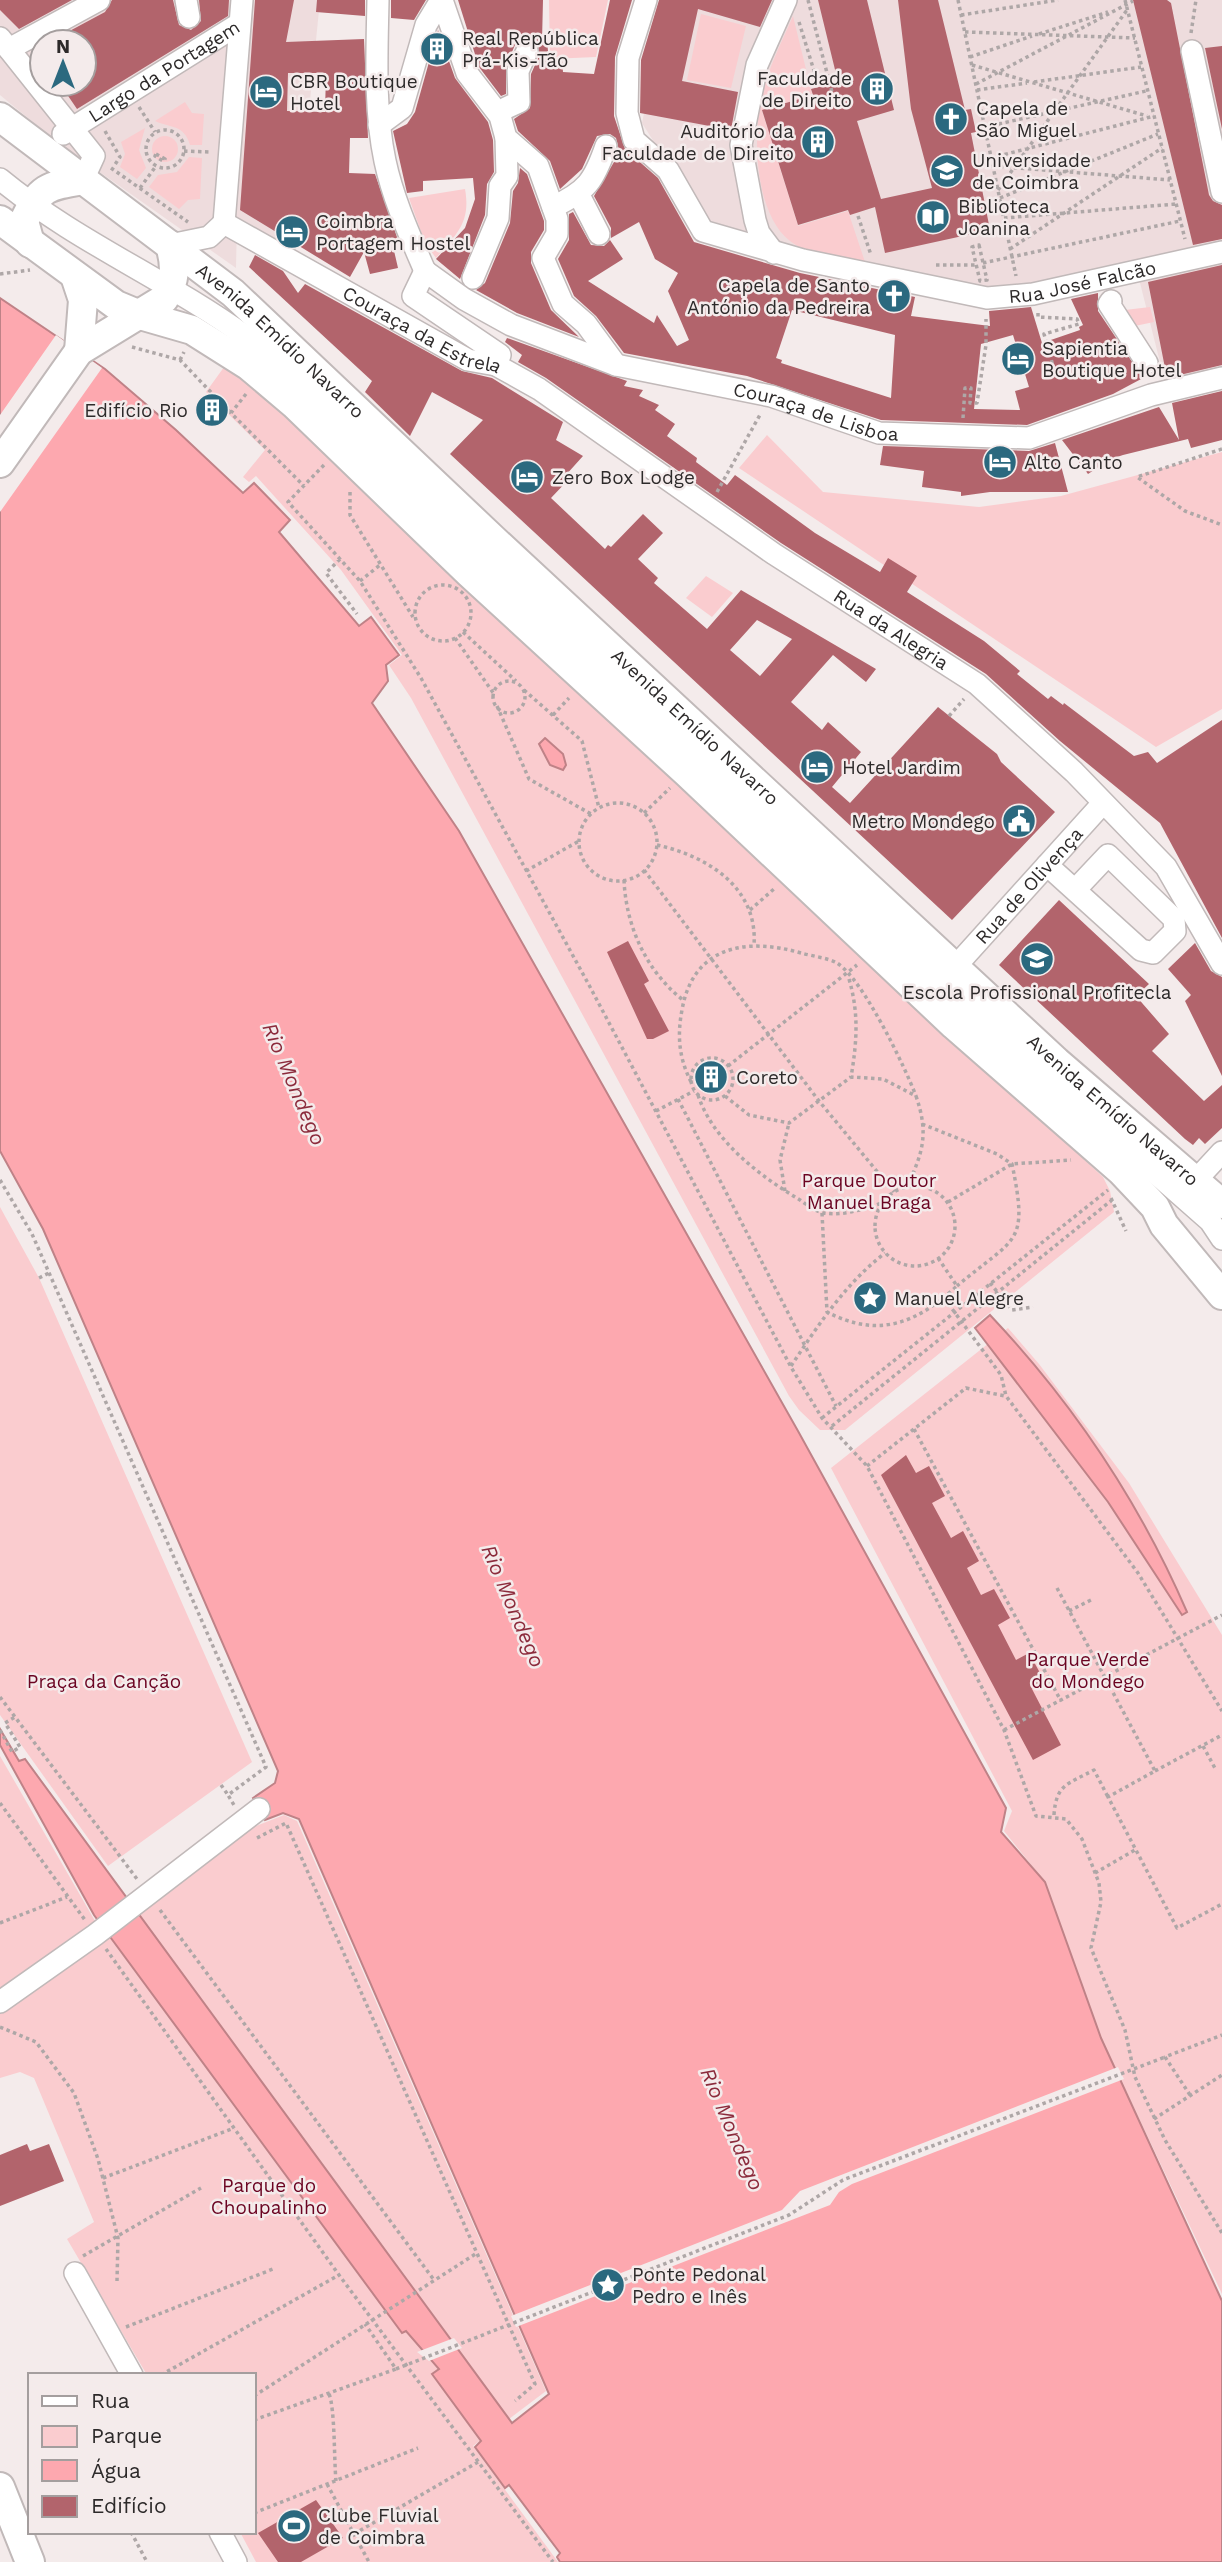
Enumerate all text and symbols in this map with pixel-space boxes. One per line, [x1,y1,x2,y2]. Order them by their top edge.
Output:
street label: Largo da Portagem [84,15,244,127]
place label: Real República Prá-Kis-Tão [462,27,599,72]
north arrow [28,28,98,98]
building icon: Real República Prá-Kis-Tão [418,30,456,68]
text: N [56,35,70,58]
place label: Faculdade de Direito [757,67,852,112]
place label: CBR Boutique Hotel [290,70,418,115]
building icon: Faculdade de Direito [858,70,896,108]
hotel icon: CBR Boutique Hotel [247,73,285,111]
place label: Capela de São Miguel [976,97,1077,142]
church icon: Capela de São Miguel [932,100,970,138]
place label: Auditório da Faculdade de Direito [602,120,794,165]
building icon: Auditório da Faculdade de Direito [799,123,837,161]
place label: Universidade de Coimbra [972,149,1091,194]
school or university icon: Universidade de Coimbra [928,152,966,190]
place label: Biblioteca Joanina [958,195,1050,240]
library icon: Biblioteca Joanina [914,198,952,236]
place label: Coimbra Portagem Hostel [316,210,471,255]
hotel icon: Coimbra Portagem Hostel [273,213,311,251]
street label: Rua José Falcão [1008,256,1158,308]
street label: Avenida Emídio Navarro [192,258,369,423]
place label: Capela de Santo António da Pedreira [687,274,870,319]
church icon: Capela de Santo António da Pedreira [875,277,913,315]
street label: Couraça da Estrela [339,281,506,378]
place label: Sapientia Boutique Hotel [1042,337,1182,382]
hotel icon: Sapientia Boutique Hotel [999,340,1037,378]
street label: Couraça de Lisboa [731,378,899,446]
building icon: Edifício Rio [193,391,231,429]
place label: Edifício Rio [84,399,188,422]
hotel icon: Alto Canto [981,443,1019,481]
place label: Alto Canto [1024,451,1123,474]
hotel icon: Zero Box Lodge [508,458,546,496]
place label: Zero Box Lodge [552,466,695,489]
street label: Rua da Alegria [829,584,953,675]
street label: Avenida Emídio Navarro [607,644,784,810]
hotel icon: Hotel Jardim [798,748,836,786]
place label: Hotel Jardim [842,756,961,779]
public building icon: Metro Mondego [1000,802,1038,840]
place label: Metro Mondego [851,810,995,833]
street label: Rua de Olivença [970,822,1088,949]
school or university icon: Escola Profissional Profitecla [1018,940,1056,978]
place label: Escola Profissional Profitecla [902,981,1172,1004]
water label: Rio Mondego [257,1019,332,1149]
street label: Avenida Emídio Navarro [1022,1029,1203,1191]
building icon: Coreto [692,1058,730,1096]
place label: Coreto [736,1066,798,1089]
park label: Parque Doutor Manuel Braga [802,1169,937,1214]
place icon: Manuel Alegre [851,1279,889,1317]
place label: Manuel Alegre [894,1287,1024,1310]
water label: Rio Mondego [476,1541,551,1671]
park label: Parque Verde do Mondego [1027,1648,1149,1693]
park label: Praça da Canção [27,1670,181,1693]
water label: Rio Mondego [695,2064,770,2194]
park label: Parque do Choupalinho [211,2174,327,2219]
place label: Ponte Pedonal Pedro e Inês [632,2263,766,2308]
place icon: Ponte Pedonal Pedro e Inês [589,2266,627,2304]
legend [28,2373,256,2534]
text: Rua [91,2388,130,2413]
text: Parque [91,2423,162,2448]
text: Água [91,2458,141,2483]
text: Edifício [91,2493,167,2518]
place label: Clube Fluvial de Coimbra [318,2504,439,2549]
sports icon: Clube Fluvial de Coimbra [275,2507,313,2545]

